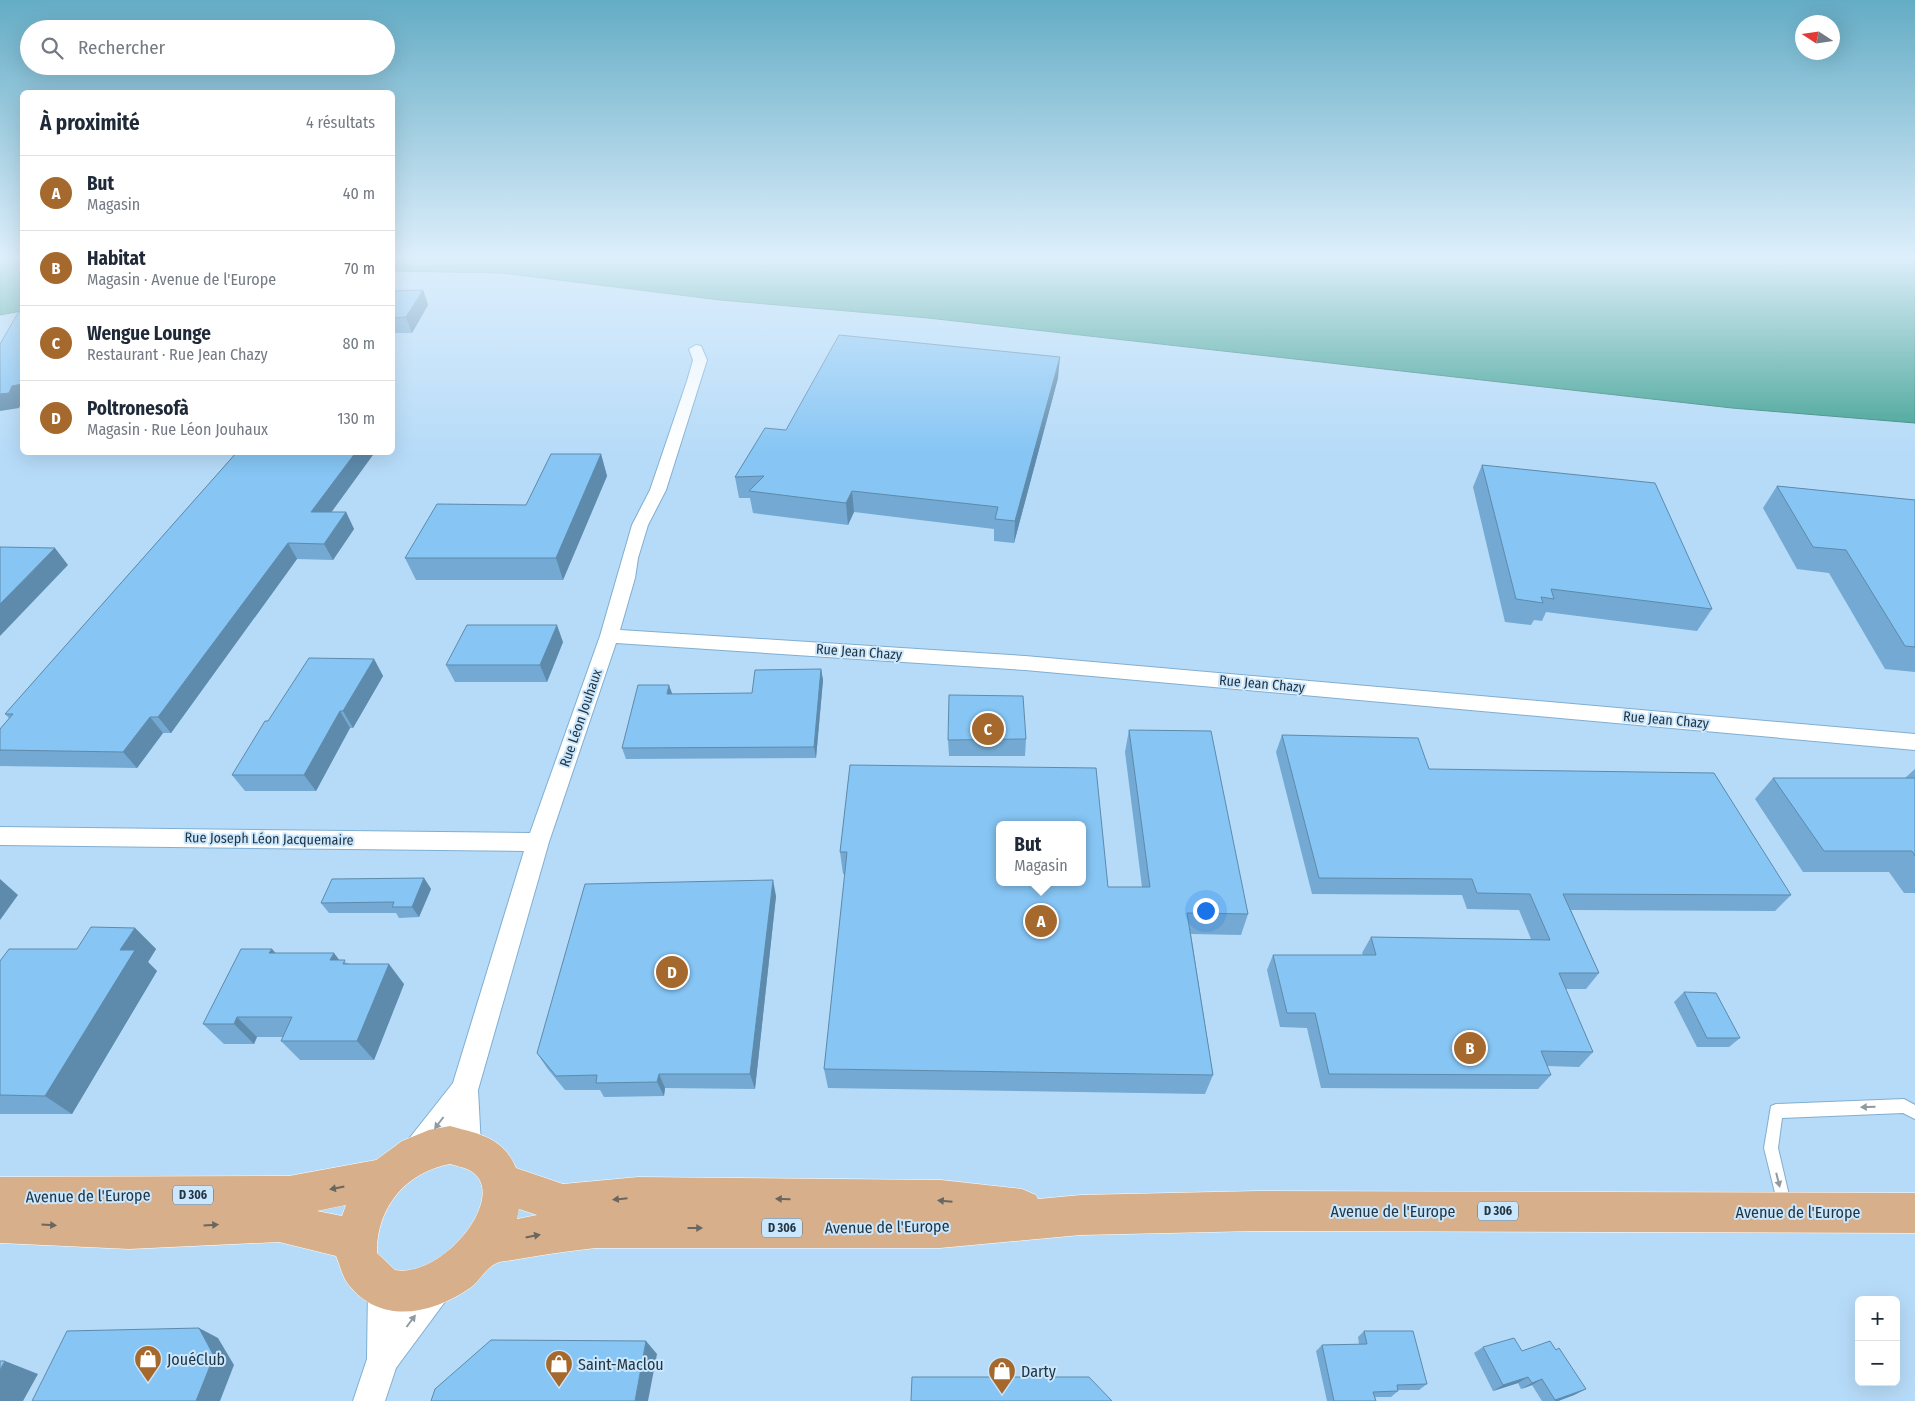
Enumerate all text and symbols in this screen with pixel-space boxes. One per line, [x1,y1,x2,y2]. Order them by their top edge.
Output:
north arrow [1795,15,1840,60]
search box [20,20,395,75]
icon: search [38,34,66,62]
text: Rechercher [78,36,165,59]
text: À proximité [40,110,140,136]
text: 4 résultats [306,113,375,132]
text: But [87,172,114,195]
text: A [52,184,60,203]
text: 40 m [343,184,375,203]
text: Magasin [87,195,140,214]
text: Habitat [87,247,146,270]
text: B [52,259,60,278]
text: 70 m [344,259,375,278]
text: Magasin · Avenue de l'Europe [87,270,276,289]
text: Wengue Lounge [87,322,211,345]
text: C [52,334,60,353]
text: 80 m [343,334,375,353]
text: Restaurant · Rue Jean Chazy [87,345,268,364]
text: Poltronesofà [87,397,189,420]
text: D [51,409,61,428]
text: 130 m [337,409,375,428]
text: Magasin · Rue Léon Jouhaux [87,420,268,439]
street label: Rue Jean Chazy [815,641,903,664]
street label: Rue Léon Jouhaux [556,666,606,769]
street label: Rue Jean Chazy [1218,672,1306,696]
street label: Rue Jean Chazy [1622,708,1710,732]
pin: C [972,710,1004,748]
popup [996,821,1086,886]
street label: Rue Joseph Léon Jacquemaire [184,829,354,849]
text: But [1014,833,1042,856]
text: Magasin [1014,856,1068,875]
your location [1193,898,1219,924]
pin: A [1025,902,1057,940]
pin: D [656,953,688,991]
pin: B [1454,1029,1486,1067]
one-way arrow [1860,1104,1876,1112]
one-way arrow [434,1116,444,1130]
one-way arrow [1774,1172,1782,1187]
one-way arrow [329,1184,344,1192]
street label: Avenue de l'Europe [25,1185,151,1207]
road number: D 306 [173,1186,213,1204]
one-way arrow [774,1194,790,1202]
one-way arrow [612,1195,628,1203]
one-way arrow [937,1197,953,1205]
street label: Avenue de l'Europe [1331,1202,1456,1221]
road number: D 306 [1478,1202,1518,1220]
street label: Avenue de l'Europe [1736,1203,1861,1222]
street label: Avenue de l'Europe [824,1216,950,1238]
road number: D 306 [762,1218,802,1238]
one-way arrow [203,1221,219,1229]
one-way arrow [41,1222,57,1230]
one-way arrow [687,1224,703,1232]
one-way arrow [525,1232,541,1240]
map controls [1855,1296,1900,1386]
button: + [1855,1296,1900,1341]
one-way arrow [405,1315,416,1328]
button: − [1855,1341,1900,1386]
shop icon: JouéClub [133,1344,163,1383]
shop icon: Saint-Maclou [544,1349,574,1388]
place label: JouéClub [167,1350,225,1369]
place label: Saint-Maclou [578,1355,664,1374]
shop icon: Darty [987,1356,1017,1395]
place label: Darty [1021,1362,1057,1381]

